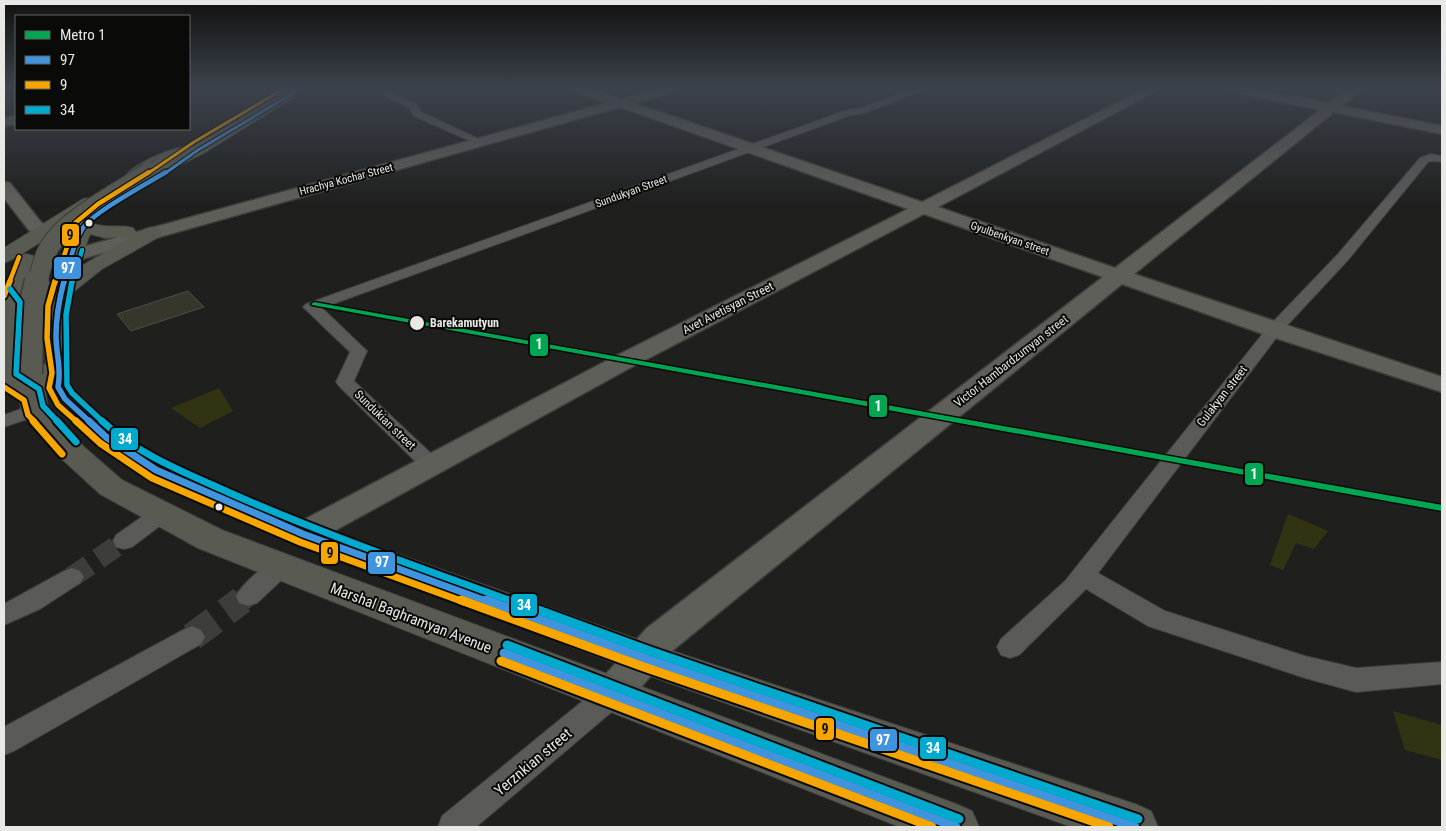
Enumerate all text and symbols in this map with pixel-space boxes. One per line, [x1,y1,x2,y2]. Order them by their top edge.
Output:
legend [15,15,190,130]
text: Metro 1 [60,26,106,44]
text: 97 [60,51,75,69]
text: 9 [60,76,67,94]
text: 34 [60,101,75,119]
street label: Hrachya Kochar Street [298,161,394,198]
street label: Sundukyan Street [593,172,669,210]
unlabelled marker [84,218,94,228]
street label: Gyulbenkyan street [969,219,1051,258]
line badge: 9 [61,223,80,247]
text: 9 [66,227,74,243]
line badge: 97 [53,256,82,280]
text: 97 [61,260,75,276]
street label: Avet Avetisyan Street [680,279,776,337]
street label: Victor Hambardzumyan street [951,312,1071,410]
marker: Barekamutyun [408,314,426,332]
place label: Barekamutyun [430,316,499,330]
line badge: 1 [529,333,549,357]
text: 1 [535,336,543,352]
street label: Gulakyan street [1194,362,1250,429]
street label: Sundukian street [352,387,419,453]
line badge: 1 [868,394,888,418]
text: 1 [874,398,882,414]
line badge: 34 [110,427,139,451]
text: 34 [118,431,132,447]
line badge: 1 [1244,462,1264,486]
text: 1 [1250,466,1258,482]
unlabelled marker [214,502,224,512]
line badge: 9 [320,541,339,565]
text: 9 [326,545,334,561]
line badge: 97 [367,551,396,575]
text: 97 [375,554,389,570]
street label: Marshal Baghramyan Avenue [328,579,494,657]
line badge: 34 [510,593,538,617]
text: 34 [517,597,531,613]
line badge: 9 [815,717,835,741]
text: 9 [821,721,829,737]
street label: Yerznkian street [491,725,575,799]
line badge: 97 [869,728,898,752]
text: 97 [876,732,890,748]
line badge: 34 [919,736,947,760]
text: 34 [926,740,940,756]

